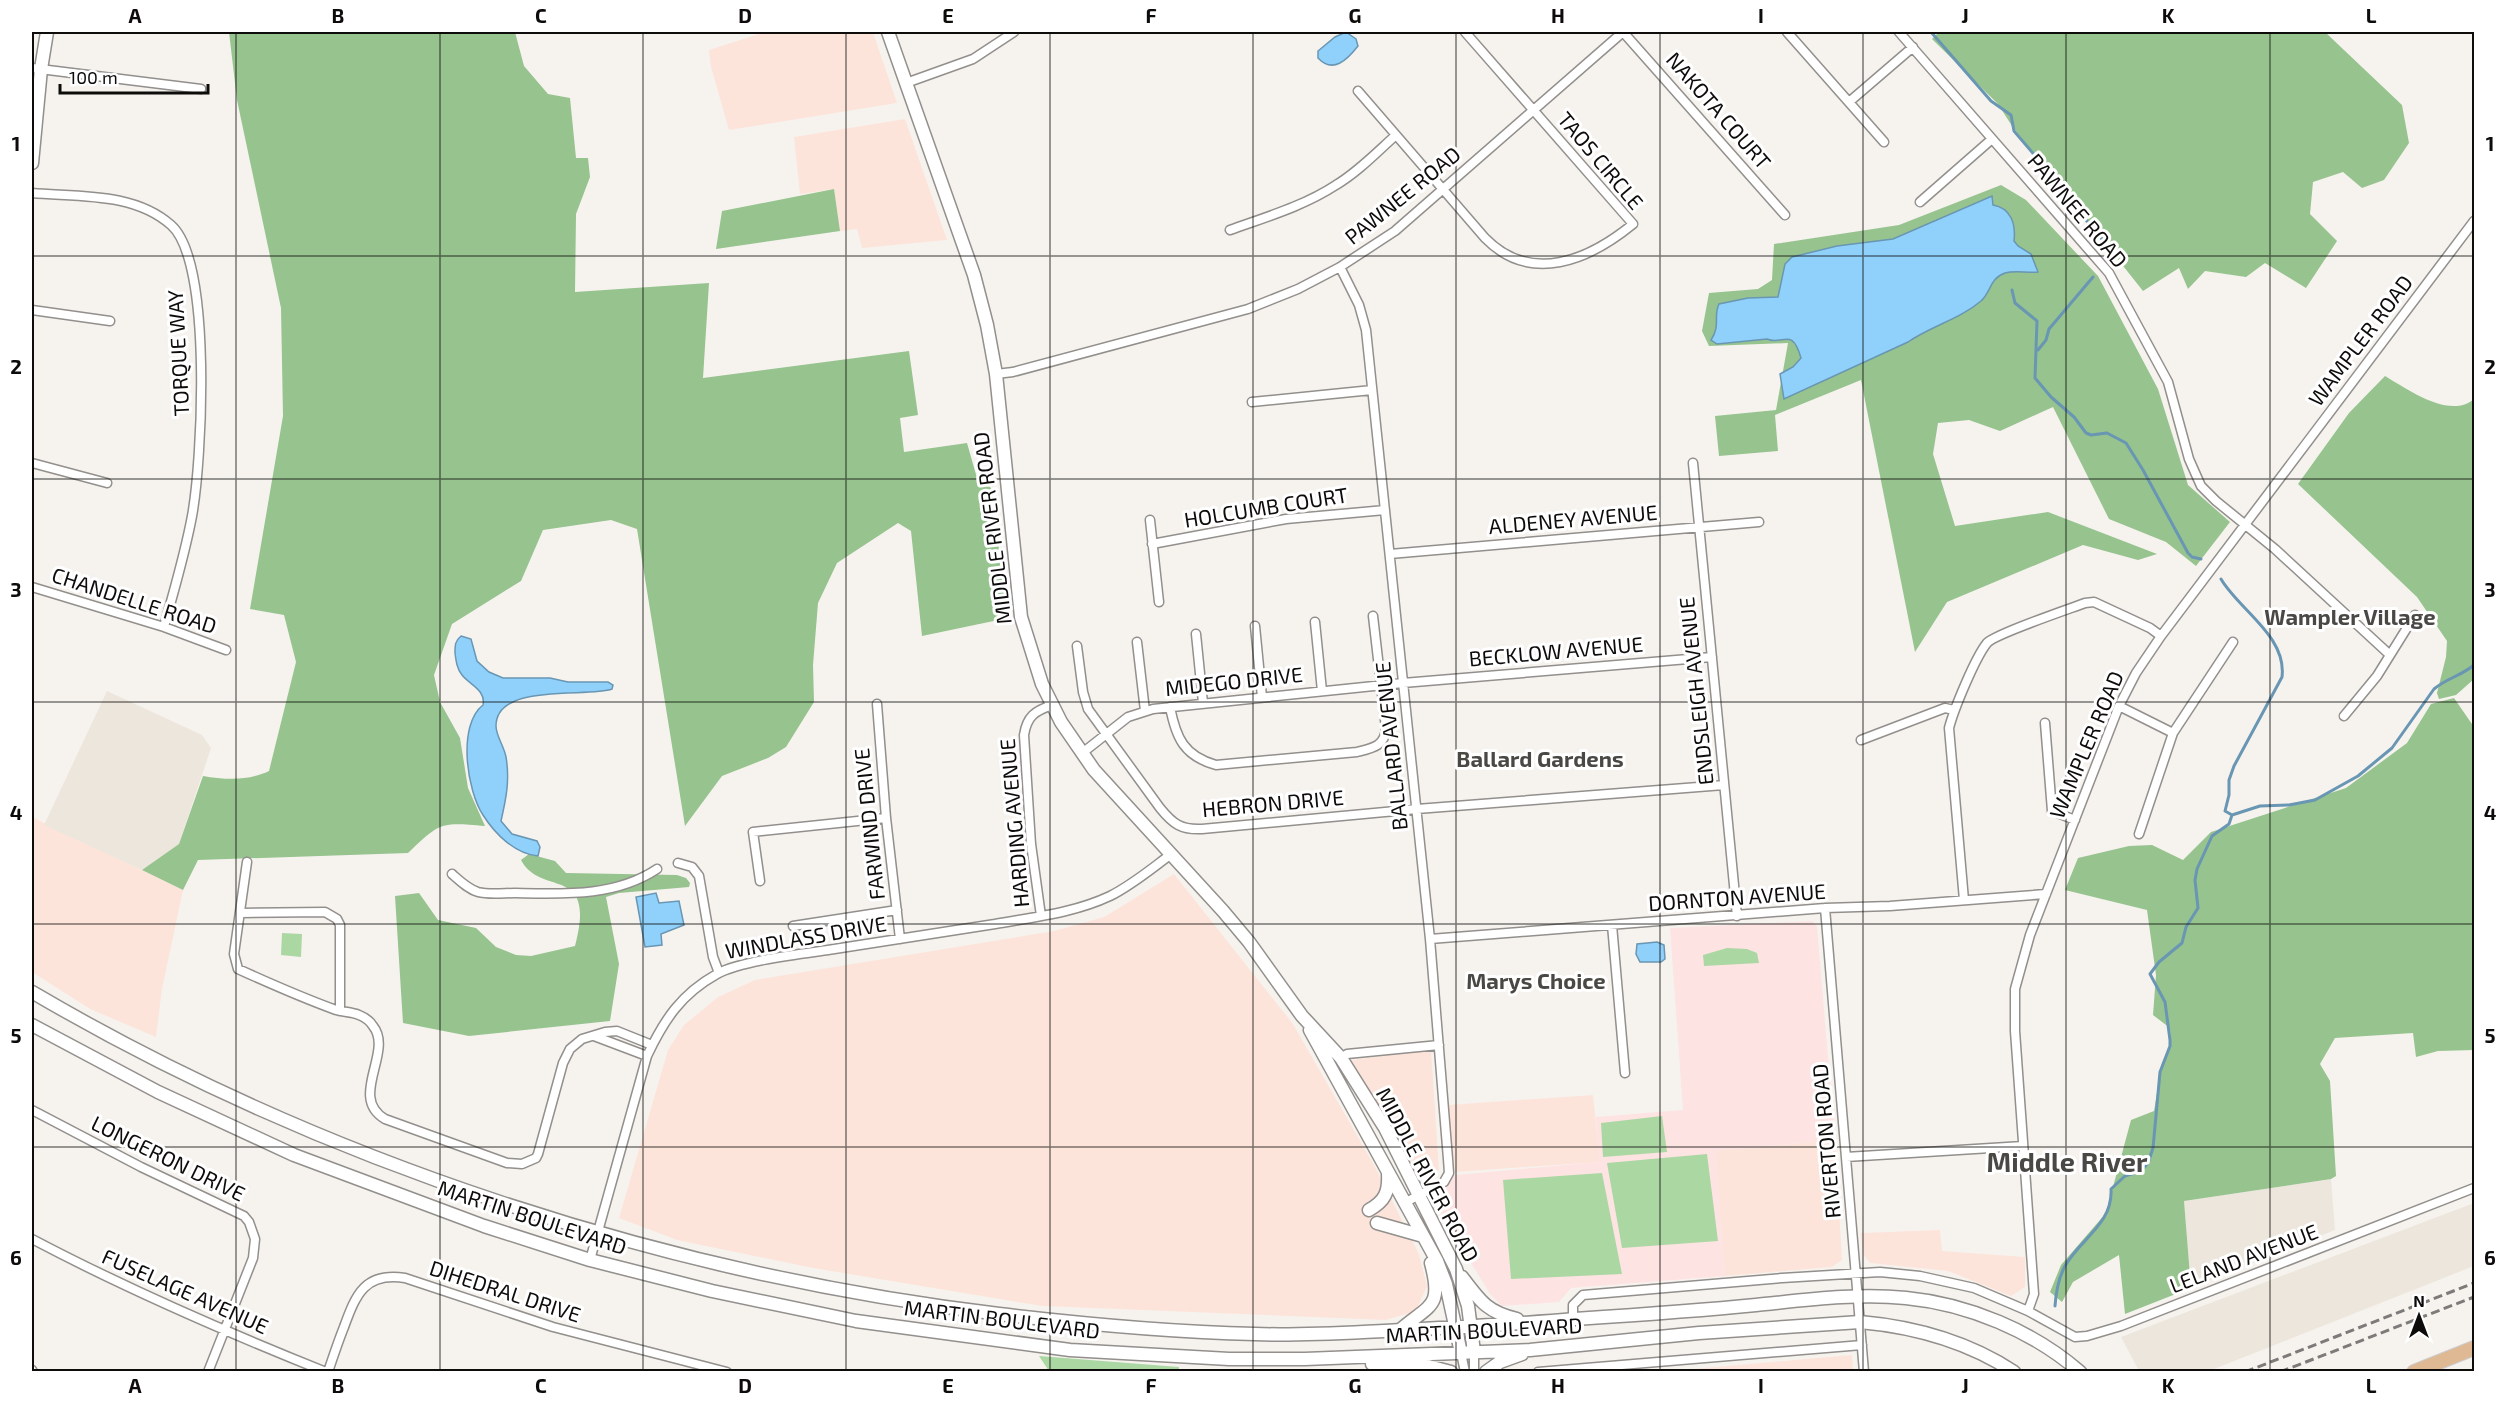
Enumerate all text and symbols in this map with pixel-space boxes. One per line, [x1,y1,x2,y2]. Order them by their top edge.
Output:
text: A [128,3,142,27]
text: B [332,3,344,27]
text: C [535,3,547,27]
text: D [738,3,752,27]
text: E [942,3,954,27]
text: F [1145,3,1157,27]
text: G [1349,3,1361,27]
text: H [1551,3,1565,27]
text: I [1758,3,1764,27]
text: J [1961,3,1969,27]
text: K [2162,3,2175,27]
text: L [2366,3,2377,27]
street label: NAKOTA COURT [1662,47,1777,173]
scale bar [60,57,208,95]
text: 100 m [69,66,118,88]
street label: TAOS CIRCLE [1553,106,1649,214]
text: 1 [12,131,20,155]
text: 1 [2486,131,2494,155]
street label: PAWNEE ROAD [1339,141,1465,249]
street label: PAWNEE ROAD [2023,148,2133,272]
street label: WAMPLER ROAD [2302,270,2417,411]
street label: TORQUE WAY [162,289,194,417]
text: 2 [10,354,22,378]
text: 2 [2484,354,2496,378]
street label: MIDDLE RIVER ROAD [967,431,1016,626]
street label: HOLCUMB COURT [1182,481,1349,532]
street label: ALDENEY AVENUE [1488,499,1658,538]
street label: CHANDELLE ROAD [49,561,220,638]
text: 3 [10,577,22,601]
text: 3 [2484,577,2496,601]
street label: ENDSLEIGH AVENUE [1673,596,1718,787]
district label: Wampler Village [2264,603,2436,629]
street label: BECKLOW AVENUE [1468,630,1644,671]
street label: MIDEGO DRIVE [1164,661,1304,700]
street label: BALLARD AVENUE [1369,661,1412,832]
street label: WAMPLER ROAD [2043,667,2128,822]
street label: HARDING AVENUE [994,738,1033,908]
district label: Ballard Gardens [1456,745,1624,771]
street label: FARWIND DRIVE [848,747,889,901]
street label: HEBRON DRIVE [1201,784,1345,821]
text: 4 [10,800,23,824]
text: 4 [2484,800,2497,824]
street label: DORNTON AVENUE [1647,878,1827,915]
street label: WINDLASS DRIVE [723,910,888,963]
district label: Marys Choice [1466,967,1606,994]
text: 5 [10,1023,22,1047]
text: 5 [2484,1023,2496,1047]
street label: RIVERTON ROAD [1806,1063,1845,1219]
street label: MIDDLE RIVER ROAD [1372,1083,1485,1266]
street label: LONGERON DRIVE [88,1110,250,1206]
district label: Middle River [1986,1145,2148,1177]
street label: MARTIN BOULEVARD [435,1174,630,1259]
street label: LELAND AVENUE [2166,1218,2321,1297]
street label: FUSELAGE AVENUE [99,1243,273,1338]
text: 6 [10,1245,22,1269]
text: 6 [2484,1245,2496,1269]
street label: DIHEDRAL DRIVE [427,1254,584,1327]
north arrow [2389,1286,2449,1346]
text: N [2413,1291,2425,1310]
street label: MARTIN BOULEVARD [903,1294,1102,1343]
street label: MARTIN BOULEVARD [1385,1312,1583,1347]
text: A [128,1373,142,1397]
text: B [332,1373,344,1397]
text: C [535,1373,547,1397]
text: D [738,1373,752,1397]
text: E [942,1373,954,1397]
text: F [1145,1373,1157,1397]
text: G [1349,1373,1361,1397]
text: H [1551,1373,1565,1397]
text: I [1758,1373,1764,1397]
text: J [1961,1373,1969,1397]
text: K [2162,1373,2175,1397]
text: L [2366,1373,2377,1397]

